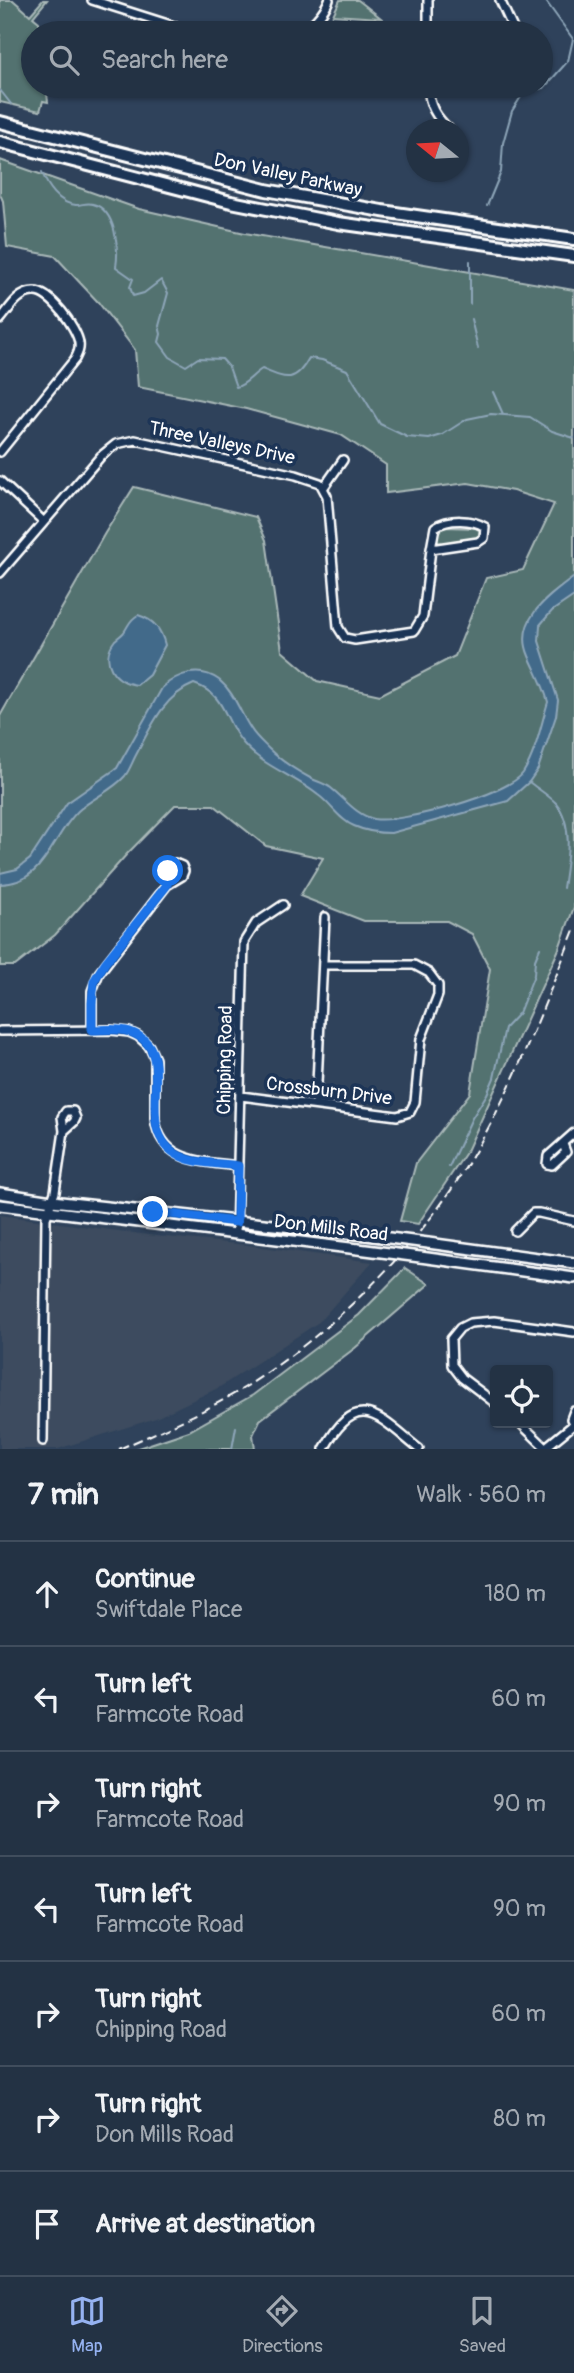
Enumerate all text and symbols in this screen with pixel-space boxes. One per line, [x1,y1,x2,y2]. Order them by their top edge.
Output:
search box [21,21,553,98]
icon: search [45,41,83,79]
text: Search here [101,44,228,76]
north arrow [406,119,469,182]
street label: Don Valley Parkway [212,148,364,202]
street label: Three Valleys Drive [147,416,298,470]
route start [152,855,183,886]
street label: Chipping Road [212,1005,238,1115]
street label: Crossburn Drive [265,1071,394,1111]
route end [137,1196,168,1227]
street label: Don Mills Road [273,1209,389,1247]
map controls [490,1365,553,1428]
button: locate [490,1365,553,1428]
text: 7 min [28,1476,99,1513]
text: Walk · 560 m [416,1480,546,1509]
text: Continue [95,1563,195,1595]
icon: ahead [28,1575,66,1613]
text: 180 m [484,1579,546,1608]
text: Swiftdale Place [95,1595,242,1624]
text: Turn left [95,1668,191,1700]
icon: left [28,1680,66,1718]
text: 60 m [491,1684,546,1713]
text: Farmcote Road [95,1700,244,1729]
text: Turn right [95,1773,201,1805]
icon: right [28,1785,66,1823]
text: 90 m [493,1789,546,1818]
text: Farmcote Road [95,1805,244,1834]
text: Turn left [95,1878,191,1910]
icon: left [28,1890,66,1928]
text: 90 m [493,1894,546,1923]
text: Farmcote Road [95,1910,244,1939]
text: Turn right [95,1983,201,2015]
icon: right [28,1995,66,2033]
text: 60 m [491,1999,546,2028]
text: Chipping Road [95,2015,227,2044]
text: Turn right [95,2088,201,2120]
icon: right [28,2100,66,2138]
text: 80 m [493,2104,546,2133]
text: Don Mills Road [95,2120,234,2149]
icon: arrive [28,2205,66,2243]
text: Arrive at destination [95,2208,315,2240]
tab: Map [68,2292,106,2358]
tab: Directions [242,2292,323,2358]
tab: Saved [459,2292,506,2358]

